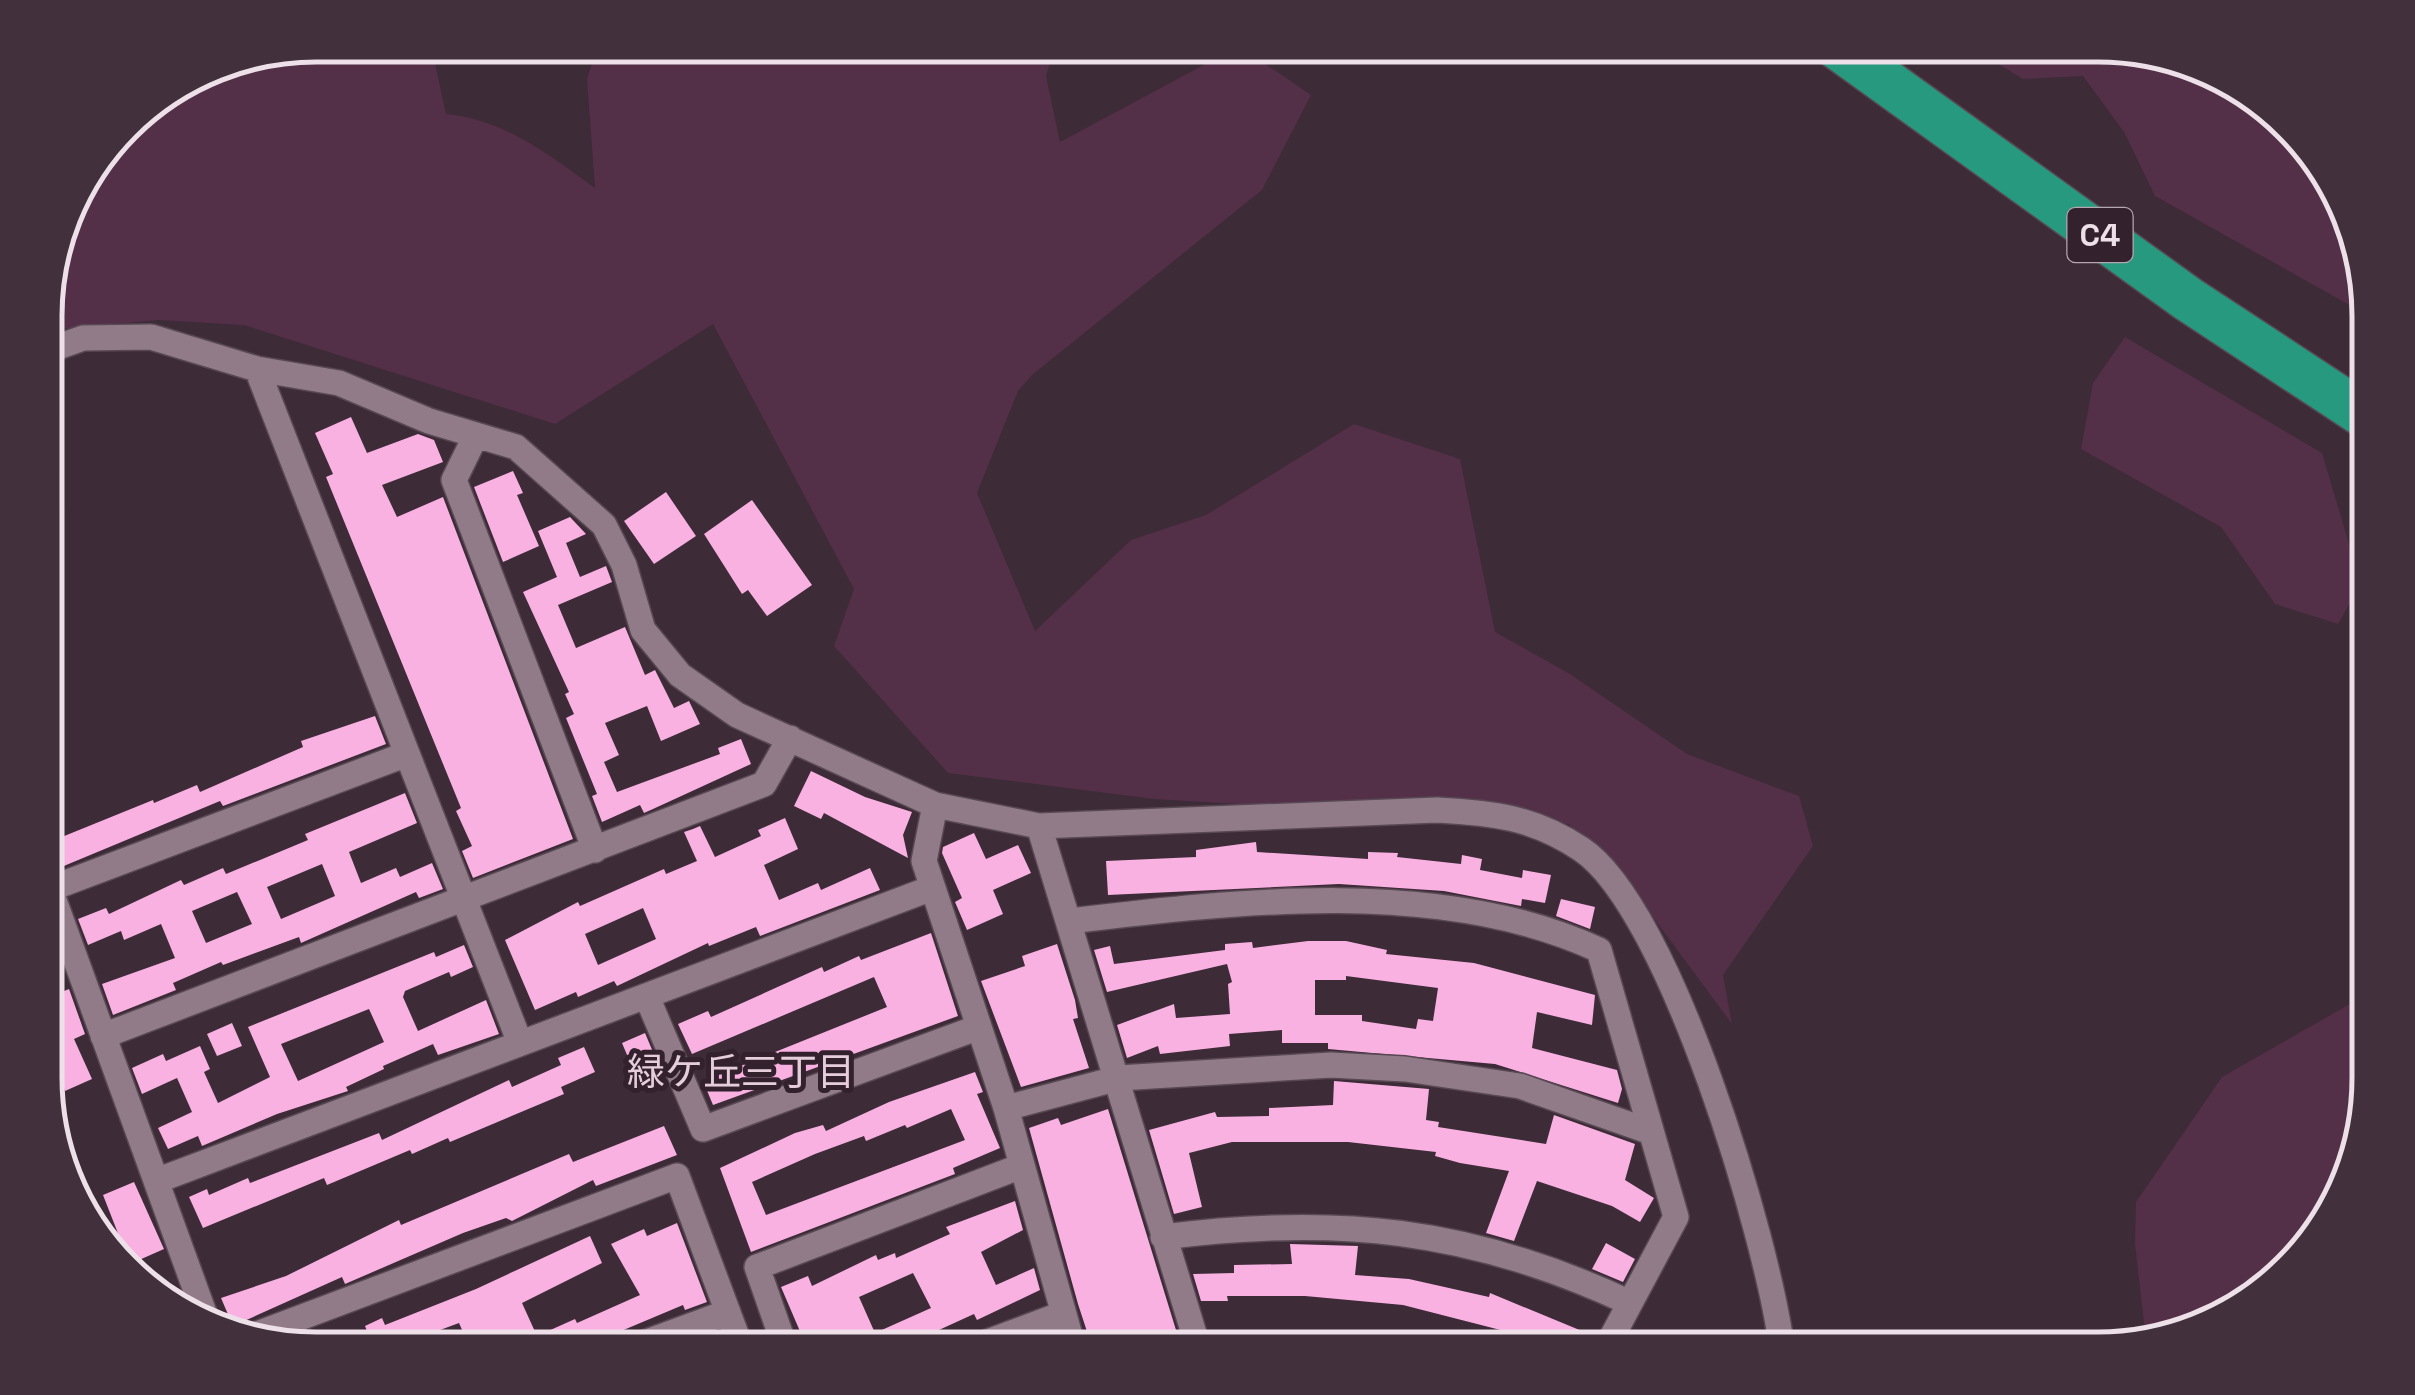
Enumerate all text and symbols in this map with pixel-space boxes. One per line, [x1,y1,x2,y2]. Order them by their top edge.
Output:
road number: C4 [2068,208,2132,262]
district label: 緑ケ丘三丁目 [627,1048,855,1096]

